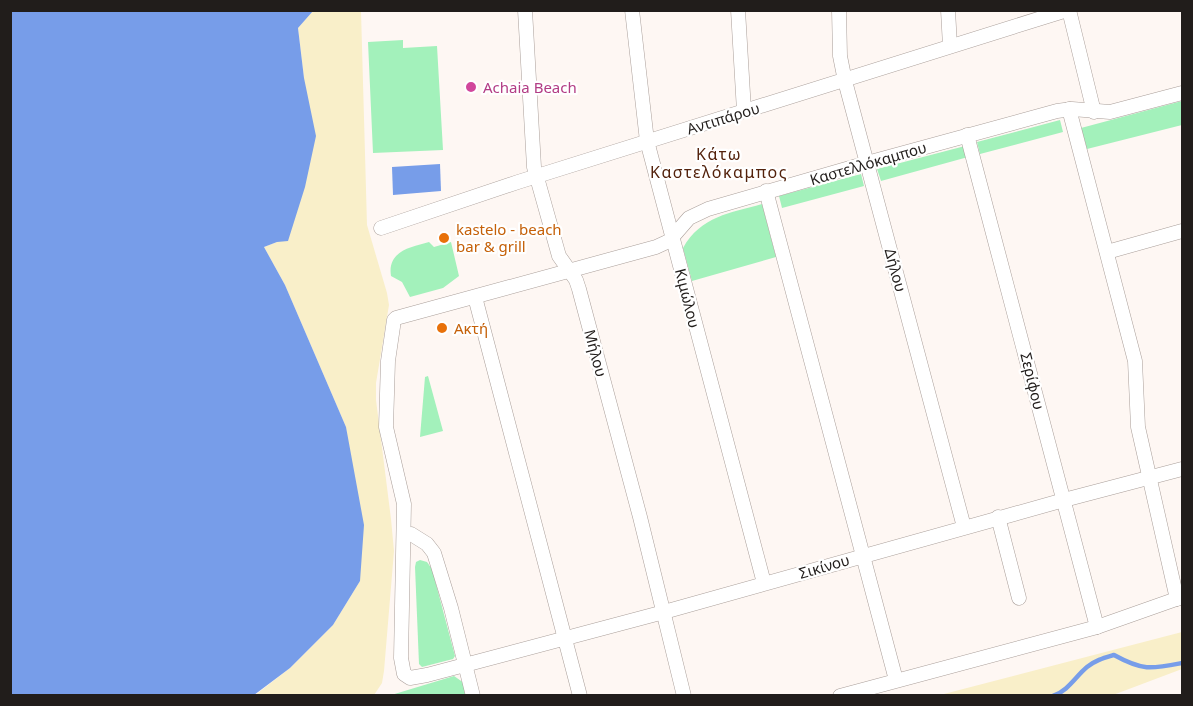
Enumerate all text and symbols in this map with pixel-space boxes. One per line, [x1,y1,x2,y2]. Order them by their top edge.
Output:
place label: Achaia Beach [483,77,577,97]
marker: Achaia Beach [464,80,478,94]
street label: Αντιπάρου [684,97,762,139]
street label: Καστελλόκαμπου [807,137,929,189]
district label: Κάτω Καστελόκαμπος [650,143,788,183]
place label: kastelo - beach bar & grill [456,219,562,256]
marker: kastelo - beach bar & grill [437,231,451,245]
street label: Δήλου [881,246,911,294]
street label: Κιμώλου [671,266,705,330]
place label: Ακτή [454,318,488,338]
marker: Ακτή [435,321,449,335]
street label: Μήλου [580,327,612,379]
street label: Σερίφου [1016,350,1050,412]
street label: Σικίνου [796,549,852,583]

